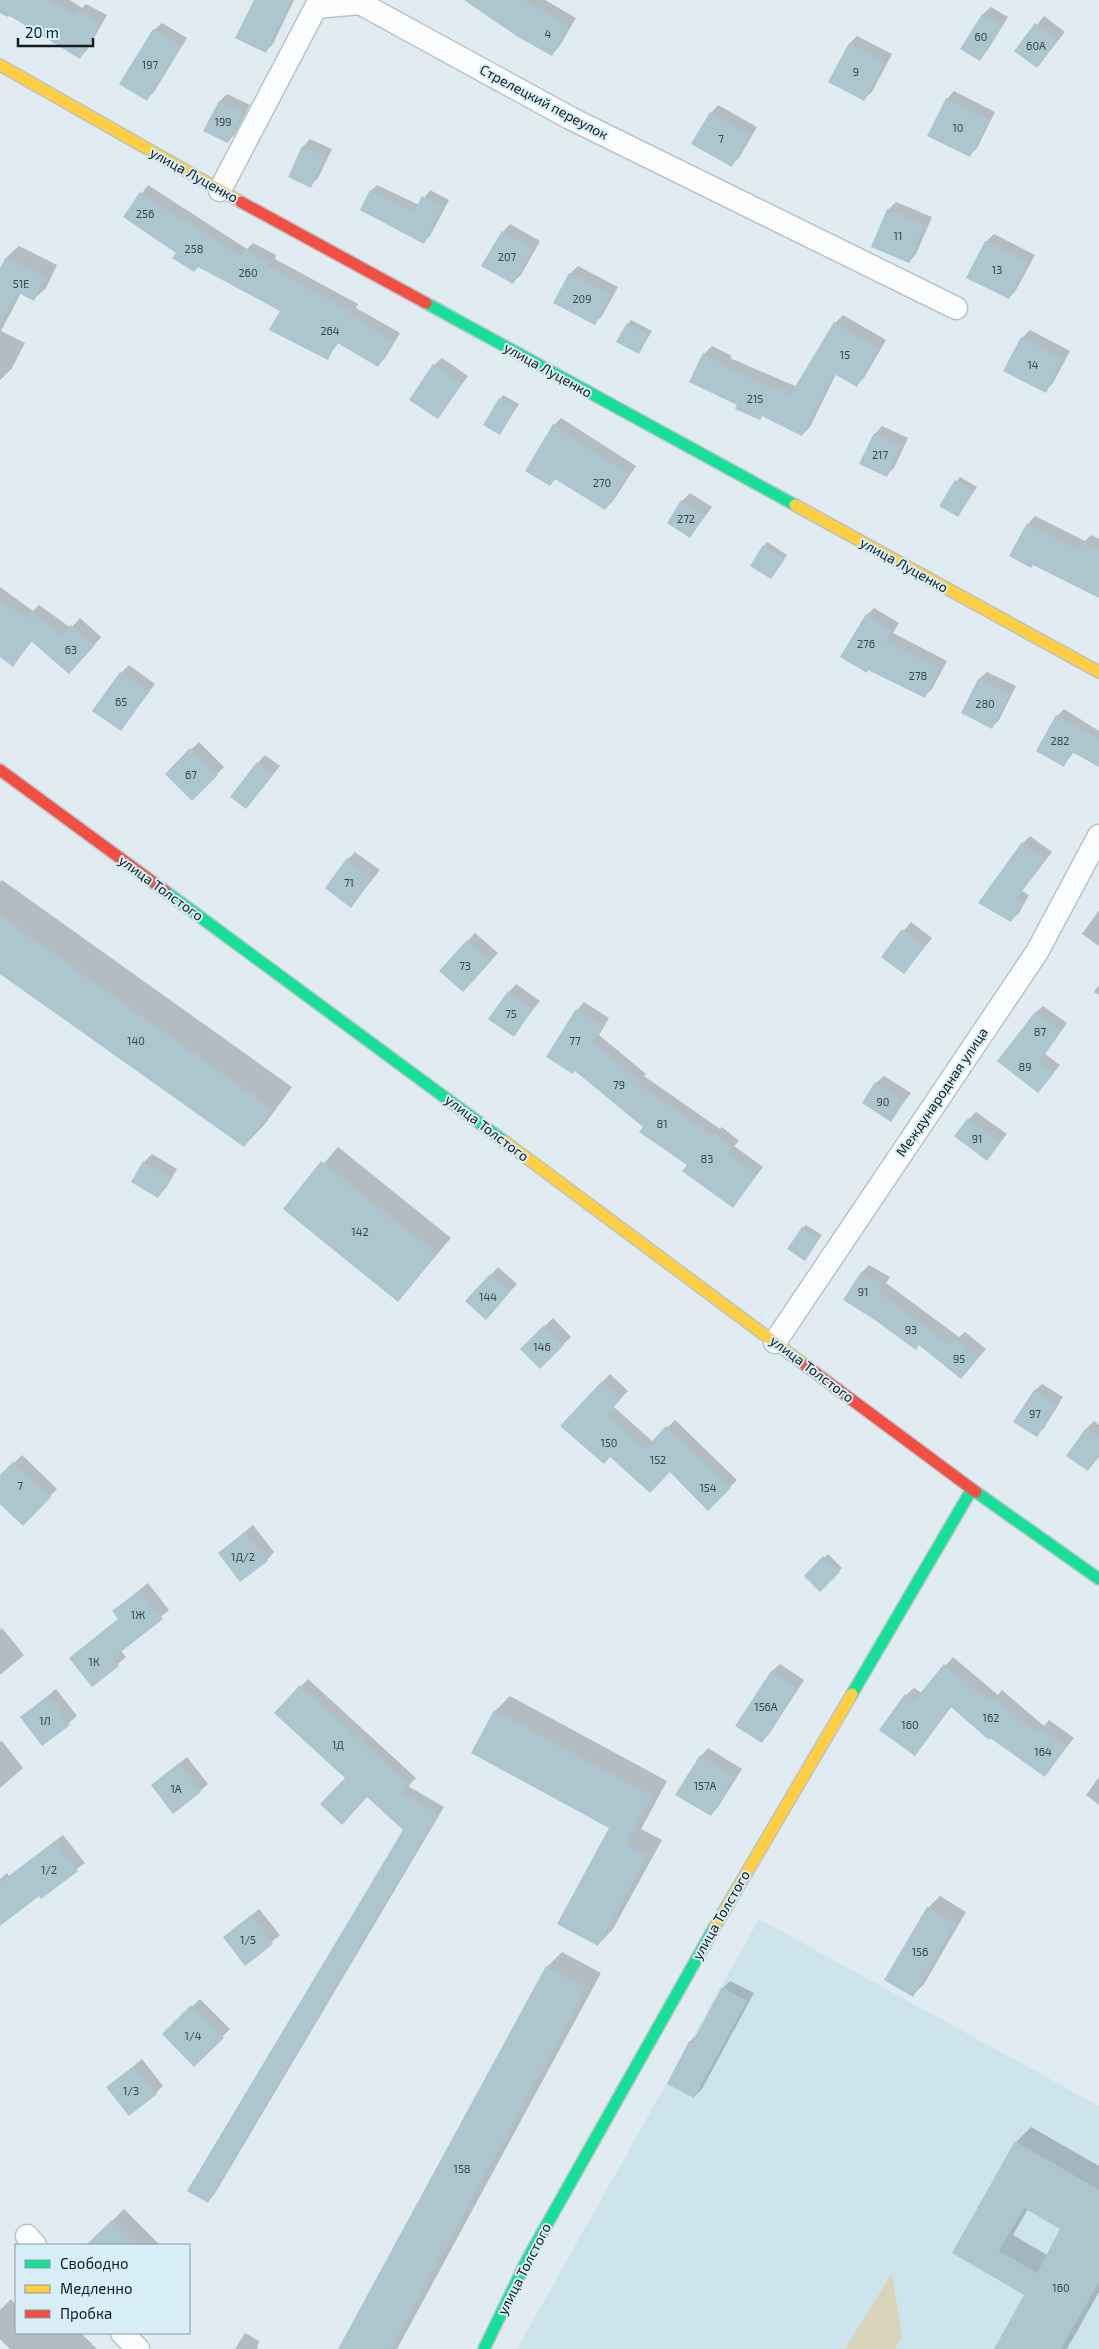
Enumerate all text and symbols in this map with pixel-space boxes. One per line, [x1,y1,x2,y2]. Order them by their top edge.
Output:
scale bar [18,15,92,47]
text: 20 m [25,23,59,41]
house number: 4 [545,27,552,40]
house number: 60 [975,30,987,43]
house number: 60А [1026,39,1046,52]
house number: 197 [142,58,159,71]
street label: Стрелецкий переулок [477,60,612,143]
house number: 9 [853,65,859,78]
house number: 199 [215,115,231,128]
house number: 10 [952,121,964,134]
house number: 7 [718,132,724,145]
street label: улица Луценко [147,143,241,206]
house number: 256 [136,207,154,220]
house number: 11 [894,229,902,242]
house number: 258 [185,242,203,255]
house number: 207 [498,250,517,263]
house number: 13 [992,263,1002,276]
house number: 260 [238,266,258,279]
house number: 51Е [13,277,29,290]
house number: 209 [572,292,592,305]
house number: 264 [320,324,340,337]
street label: улица Луценко [501,338,595,401]
house number: 15 [840,348,850,361]
house number: 14 [1027,358,1039,371]
house number: 215 [747,392,763,405]
house number: 217 [872,448,888,461]
house number: 270 [593,476,611,489]
house number: 272 [677,512,695,525]
street label: улица Луценко [857,533,951,596]
house number: 276 [857,637,875,650]
house number: 63 [65,643,77,656]
house number: 278 [909,669,927,682]
house number: 65 [115,695,127,708]
house number: 280 [975,697,995,710]
house number: 282 [1050,734,1070,747]
house number: 67 [185,768,197,781]
street label: улица Толстого [116,851,207,924]
house number: 71 [344,876,354,889]
house number: 73 [459,959,471,972]
house number: 75 [505,1007,517,1020]
street label: Международная улица [892,1024,991,1160]
house number: 87 [1034,1025,1047,1038]
house number: 140 [127,1034,145,1047]
house number: 77 [569,1034,581,1047]
house number: 89 [1019,1060,1031,1073]
house number: 79 [613,1078,625,1091]
street label: улица Толстого [442,1091,533,1165]
house number: 90 [877,1095,889,1108]
house number: 81 [656,1117,668,1130]
house number: 91 [972,1132,982,1145]
house number: 83 [701,1152,713,1165]
house number: 142 [351,1225,369,1238]
house number: 91 [858,1285,868,1298]
house number: 144 [479,1290,497,1303]
house number: 93 [905,1323,917,1336]
street label: улица Толстого [767,1332,858,1406]
house number: 146 [533,1340,551,1353]
house number: 95 [953,1352,965,1365]
house number: 97 [1029,1407,1041,1420]
house number: 150 [601,1436,617,1449]
house number: 152 [650,1453,666,1466]
house number: 7 [17,1479,23,1492]
house number: 154 [699,1481,717,1494]
house number: 1Д/2 [231,1550,255,1563]
house number: 1Ж [131,1608,145,1621]
house number: 1К [89,1655,100,1668]
house number: 156А [754,1700,778,1713]
house number: 162 [983,1711,999,1724]
house number: 1Л [39,1714,51,1727]
house number: 160 [901,1718,919,1731]
house number: 1Д [332,1738,344,1751]
house number: 164 [1034,1745,1052,1758]
house number: 157А [694,1779,717,1792]
house number: 1А [170,1782,182,1795]
house number: 1/2 [41,1863,57,1876]
street label: улица Толстого [688,1867,753,1963]
house number: 1/5 [240,1933,256,1946]
house number: 156 [912,1945,928,1958]
house number: 1/4 [185,2029,202,2042]
house number: 1/3 [123,2084,139,2097]
house number: 158 [454,2162,470,2175]
street label: улица Толстого [493,2220,554,2317]
legend [15,2244,190,2334]
text: Свободно [60,2254,129,2272]
text: Медленно [60,2279,133,2297]
house number: 160 [1052,2281,1070,2294]
text: Пробка [60,2304,112,2322]

